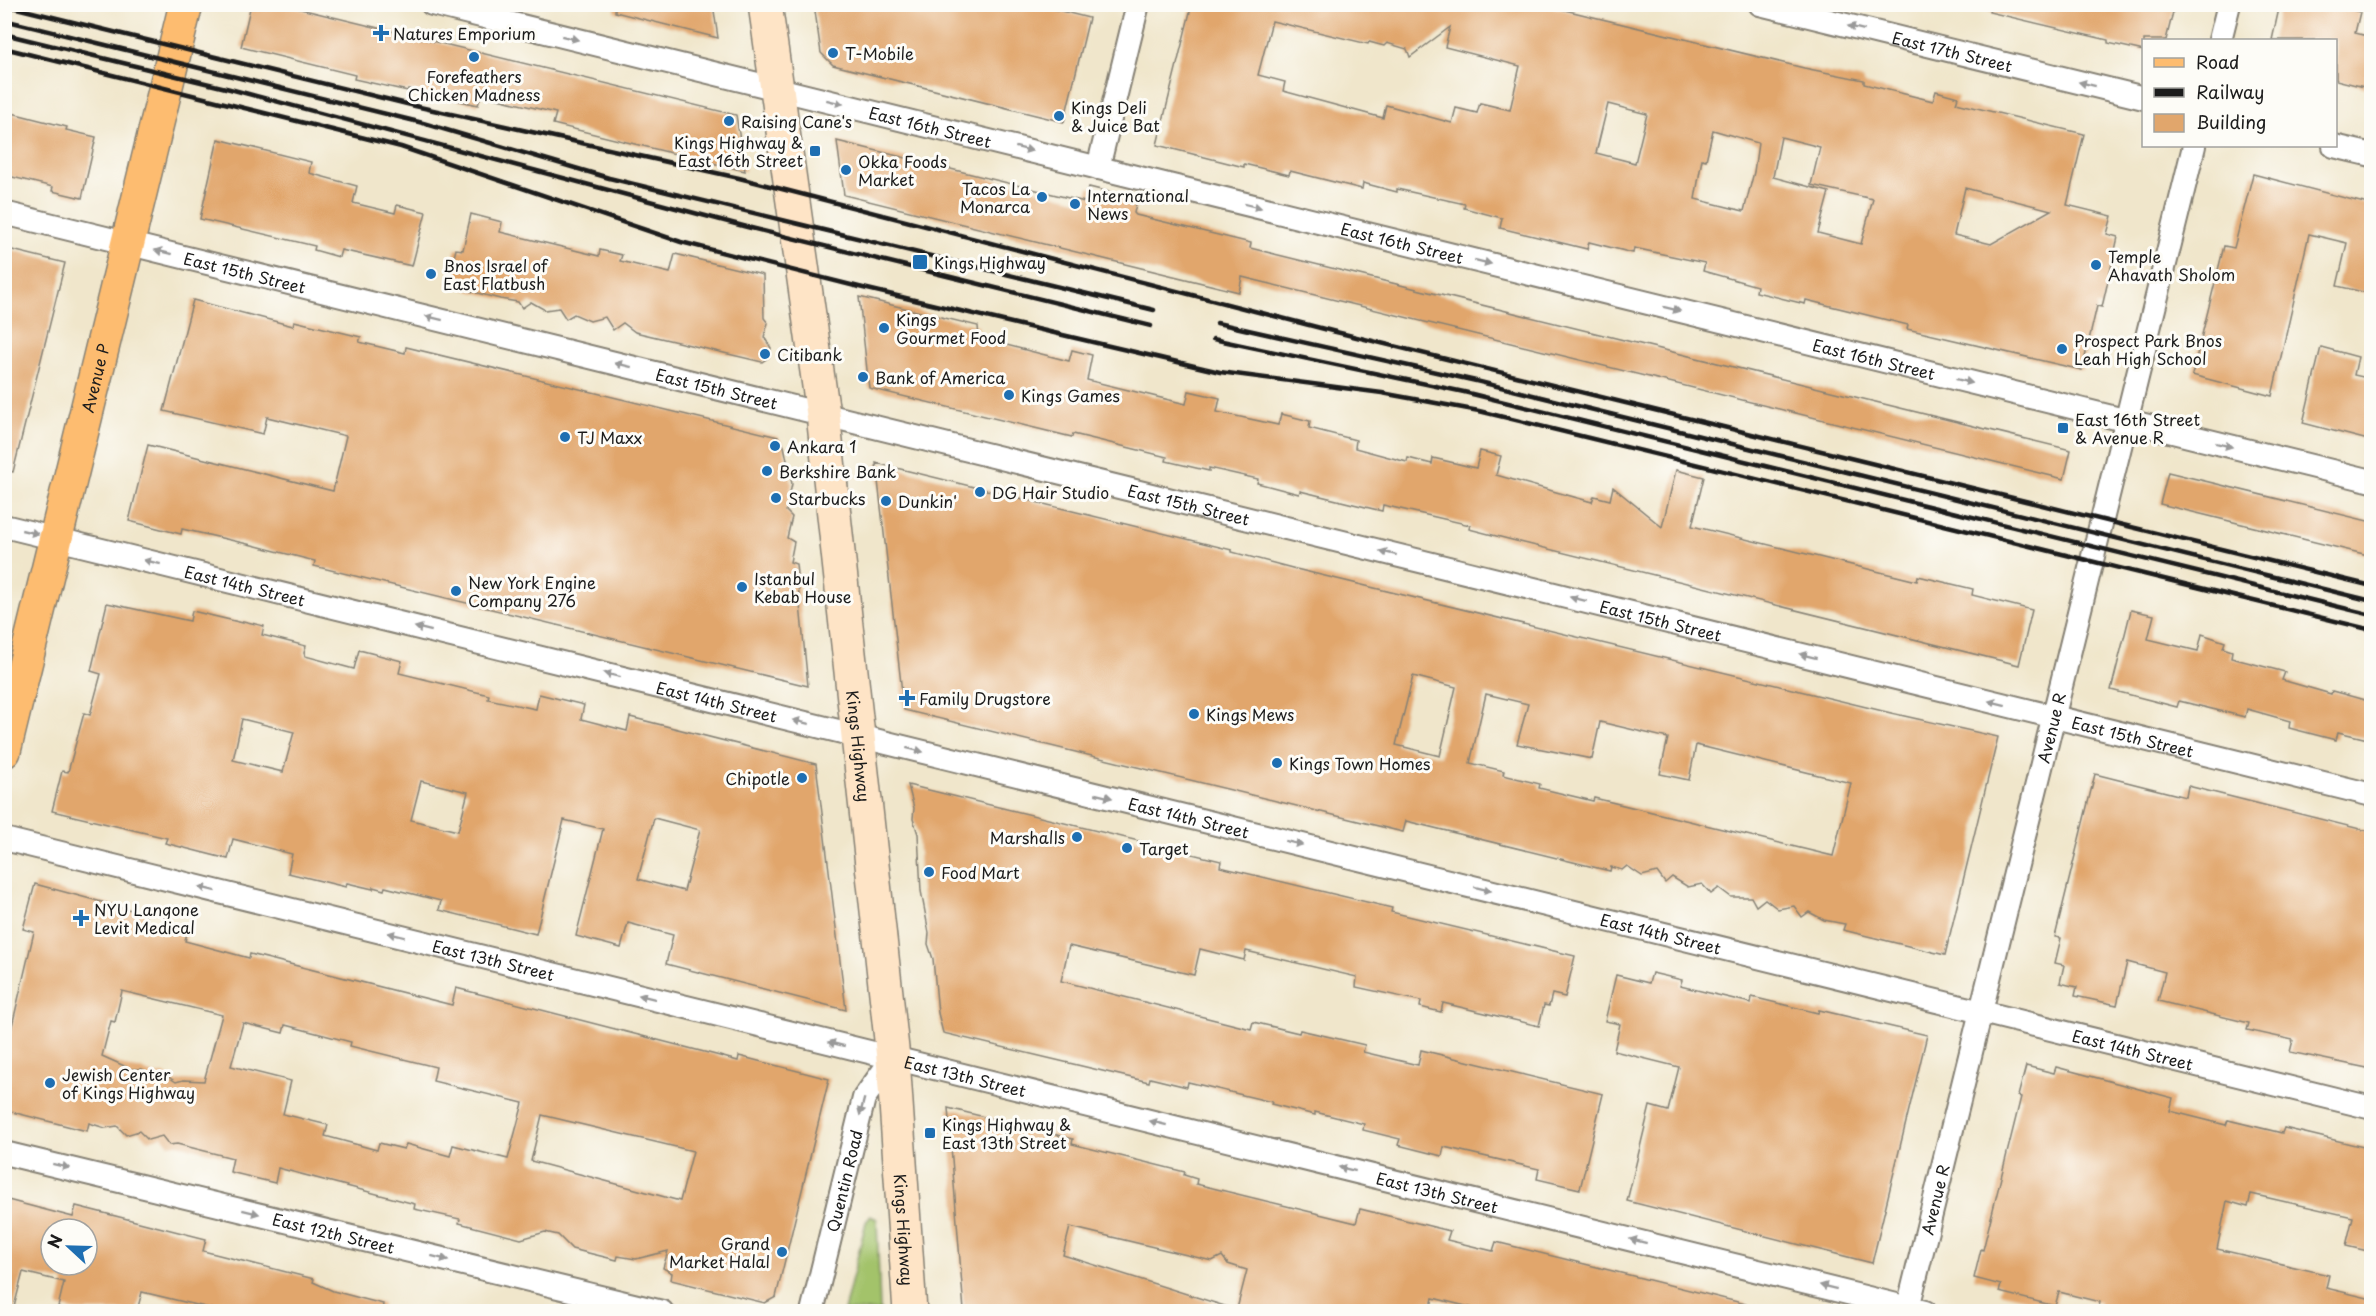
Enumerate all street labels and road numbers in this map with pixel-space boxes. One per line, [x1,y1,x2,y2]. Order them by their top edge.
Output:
street label: East 17th Street [1890,25,2015,77]
street label: East 16th Street [866,100,994,153]
street label: East 16th Street [1338,216,1466,269]
street label: East 15th Street [181,246,309,299]
street label: East 16th Street [1810,332,1938,385]
street label: Avenue P [75,341,115,415]
street label: East 15th Street [653,362,781,415]
street label: East 15th Street [1125,478,1253,531]
street label: East 14th Street [182,559,308,612]
street label: East 15th Street [1597,594,1725,647]
street label: East 14th Street [654,675,780,728]
street label: Kings Highway [841,689,877,803]
street label: Avenue R [2031,690,2071,765]
street label: East 15th Street [2069,710,2197,763]
street label: East 14th Street [1126,791,1252,844]
street label: East 14th Street [1598,907,1724,960]
street label: East 13th Street [430,933,557,986]
street label: East 14th Street [2070,1023,2196,1076]
street label: East 13th Street [902,1049,1029,1102]
street label: Quentin Road [820,1127,868,1234]
street label: Avenue R [1914,1161,1955,1237]
street label: East 13th Street [1374,1165,1501,1219]
street label: Kings Highway [889,1173,920,1286]
street label: East 12th Street [270,1206,397,1259]

